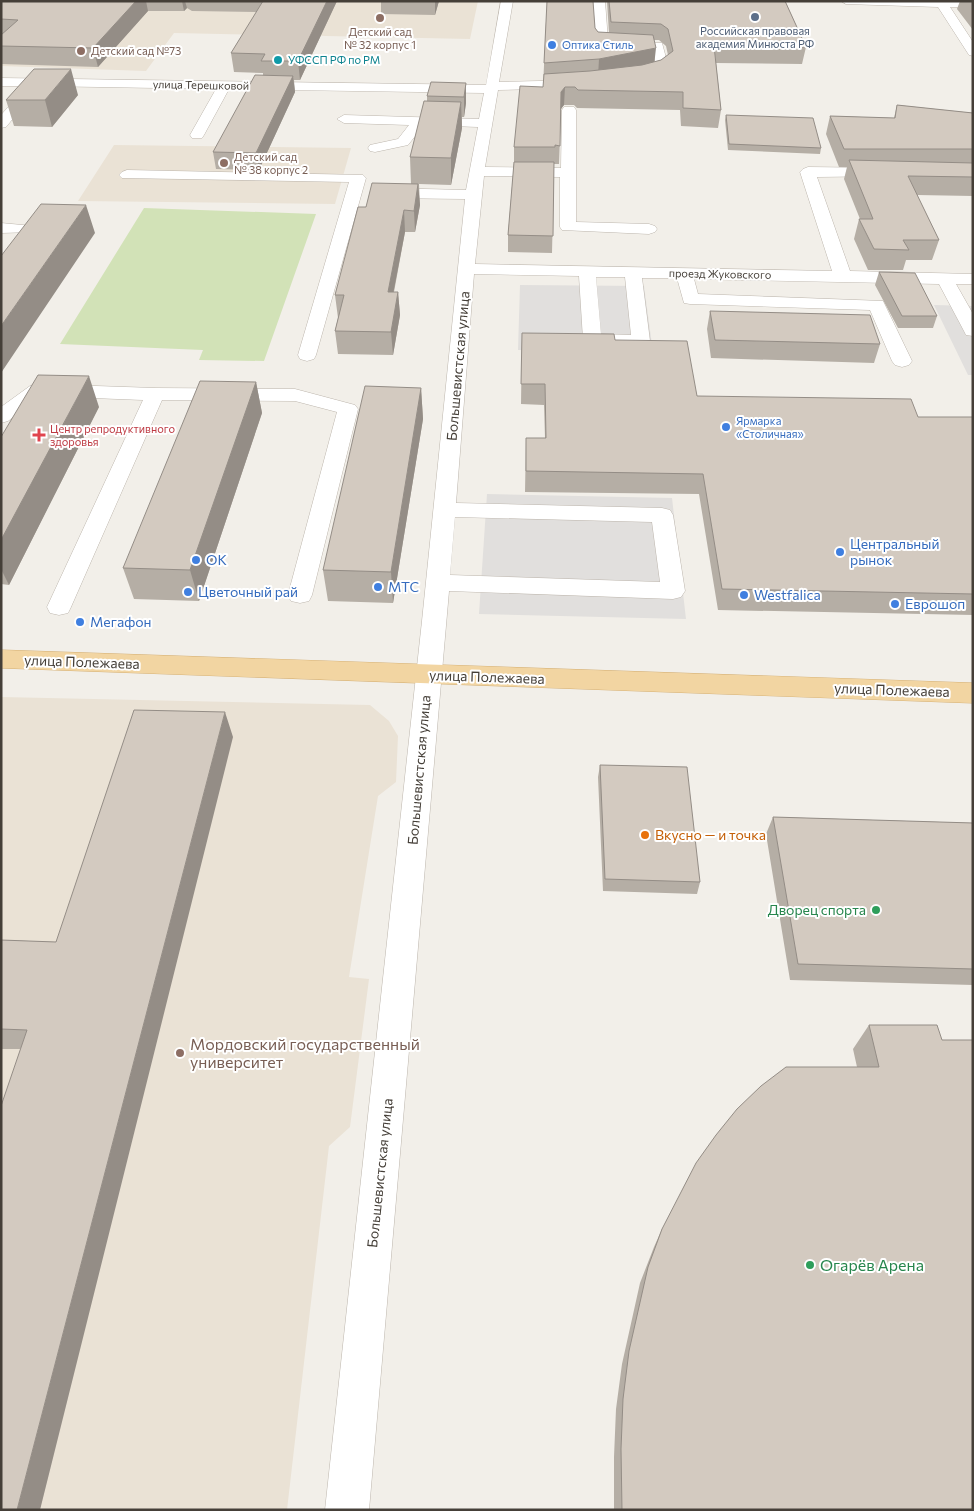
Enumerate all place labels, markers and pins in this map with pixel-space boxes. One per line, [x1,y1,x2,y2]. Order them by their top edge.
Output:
marker: Российская правовая академия Минюста РФ [749,11,761,23]
marker: Детский сад № 32 корпус 1 [374,12,386,24]
place label: Российская правовая академия Минюста РФ [696,24,814,50]
place label: Детский сад № 32 корпус 1 [344,25,416,51]
place label: Оптика Стиль [562,38,634,51]
marker: Оптика Стиль [546,39,558,51]
place label: Детский сад №73 [91,44,181,57]
marker: Детский сад №73 [75,45,87,57]
place label: УФССП РФ по РМ [288,53,380,66]
marker: УФССП РФ по РМ [272,54,284,66]
place label: Детский сад № 38 корпус 2 [234,150,308,176]
marker: Детский сад № 38 корпус 2 [218,157,230,169]
place label: Ярмарка «Столичная» [736,414,804,440]
marker: Ярмарка «Столичная» [720,421,732,433]
place label: Центр репродуктивного здоровья [50,422,175,448]
marker: Центр репродуктивного здоровья [32,428,46,442]
place label: Центральный рынок [850,535,940,568]
marker: Центральный рынок [834,546,846,558]
place label: OK [206,551,227,568]
marker: OK [190,554,202,566]
place label: МТС [388,578,419,595]
marker: МТС [372,581,384,593]
place label: Цветочный рай [198,583,298,600]
marker: Цветочный рай [182,586,194,598]
place label: Westfalica [754,586,821,603]
marker: Westfalica [738,589,750,601]
place label: Еврошоп [905,595,965,612]
marker: Еврошоп [889,598,901,610]
place label: Мегафон [90,613,152,630]
marker: Мегафон [74,616,86,628]
place label: Вкусно — и точка [655,826,766,843]
marker: Вкусно — и точка [639,829,651,841]
place label: Дворец cпорта [768,901,866,918]
marker: Дворец cпорта [870,904,882,916]
place label: Мордовский государственный университет [190,1034,420,1071]
marker: Мордовский государственный университет [174,1047,186,1059]
place label: Огарёв Арена [820,1255,924,1274]
marker: Огарёв Арена [804,1259,816,1271]

